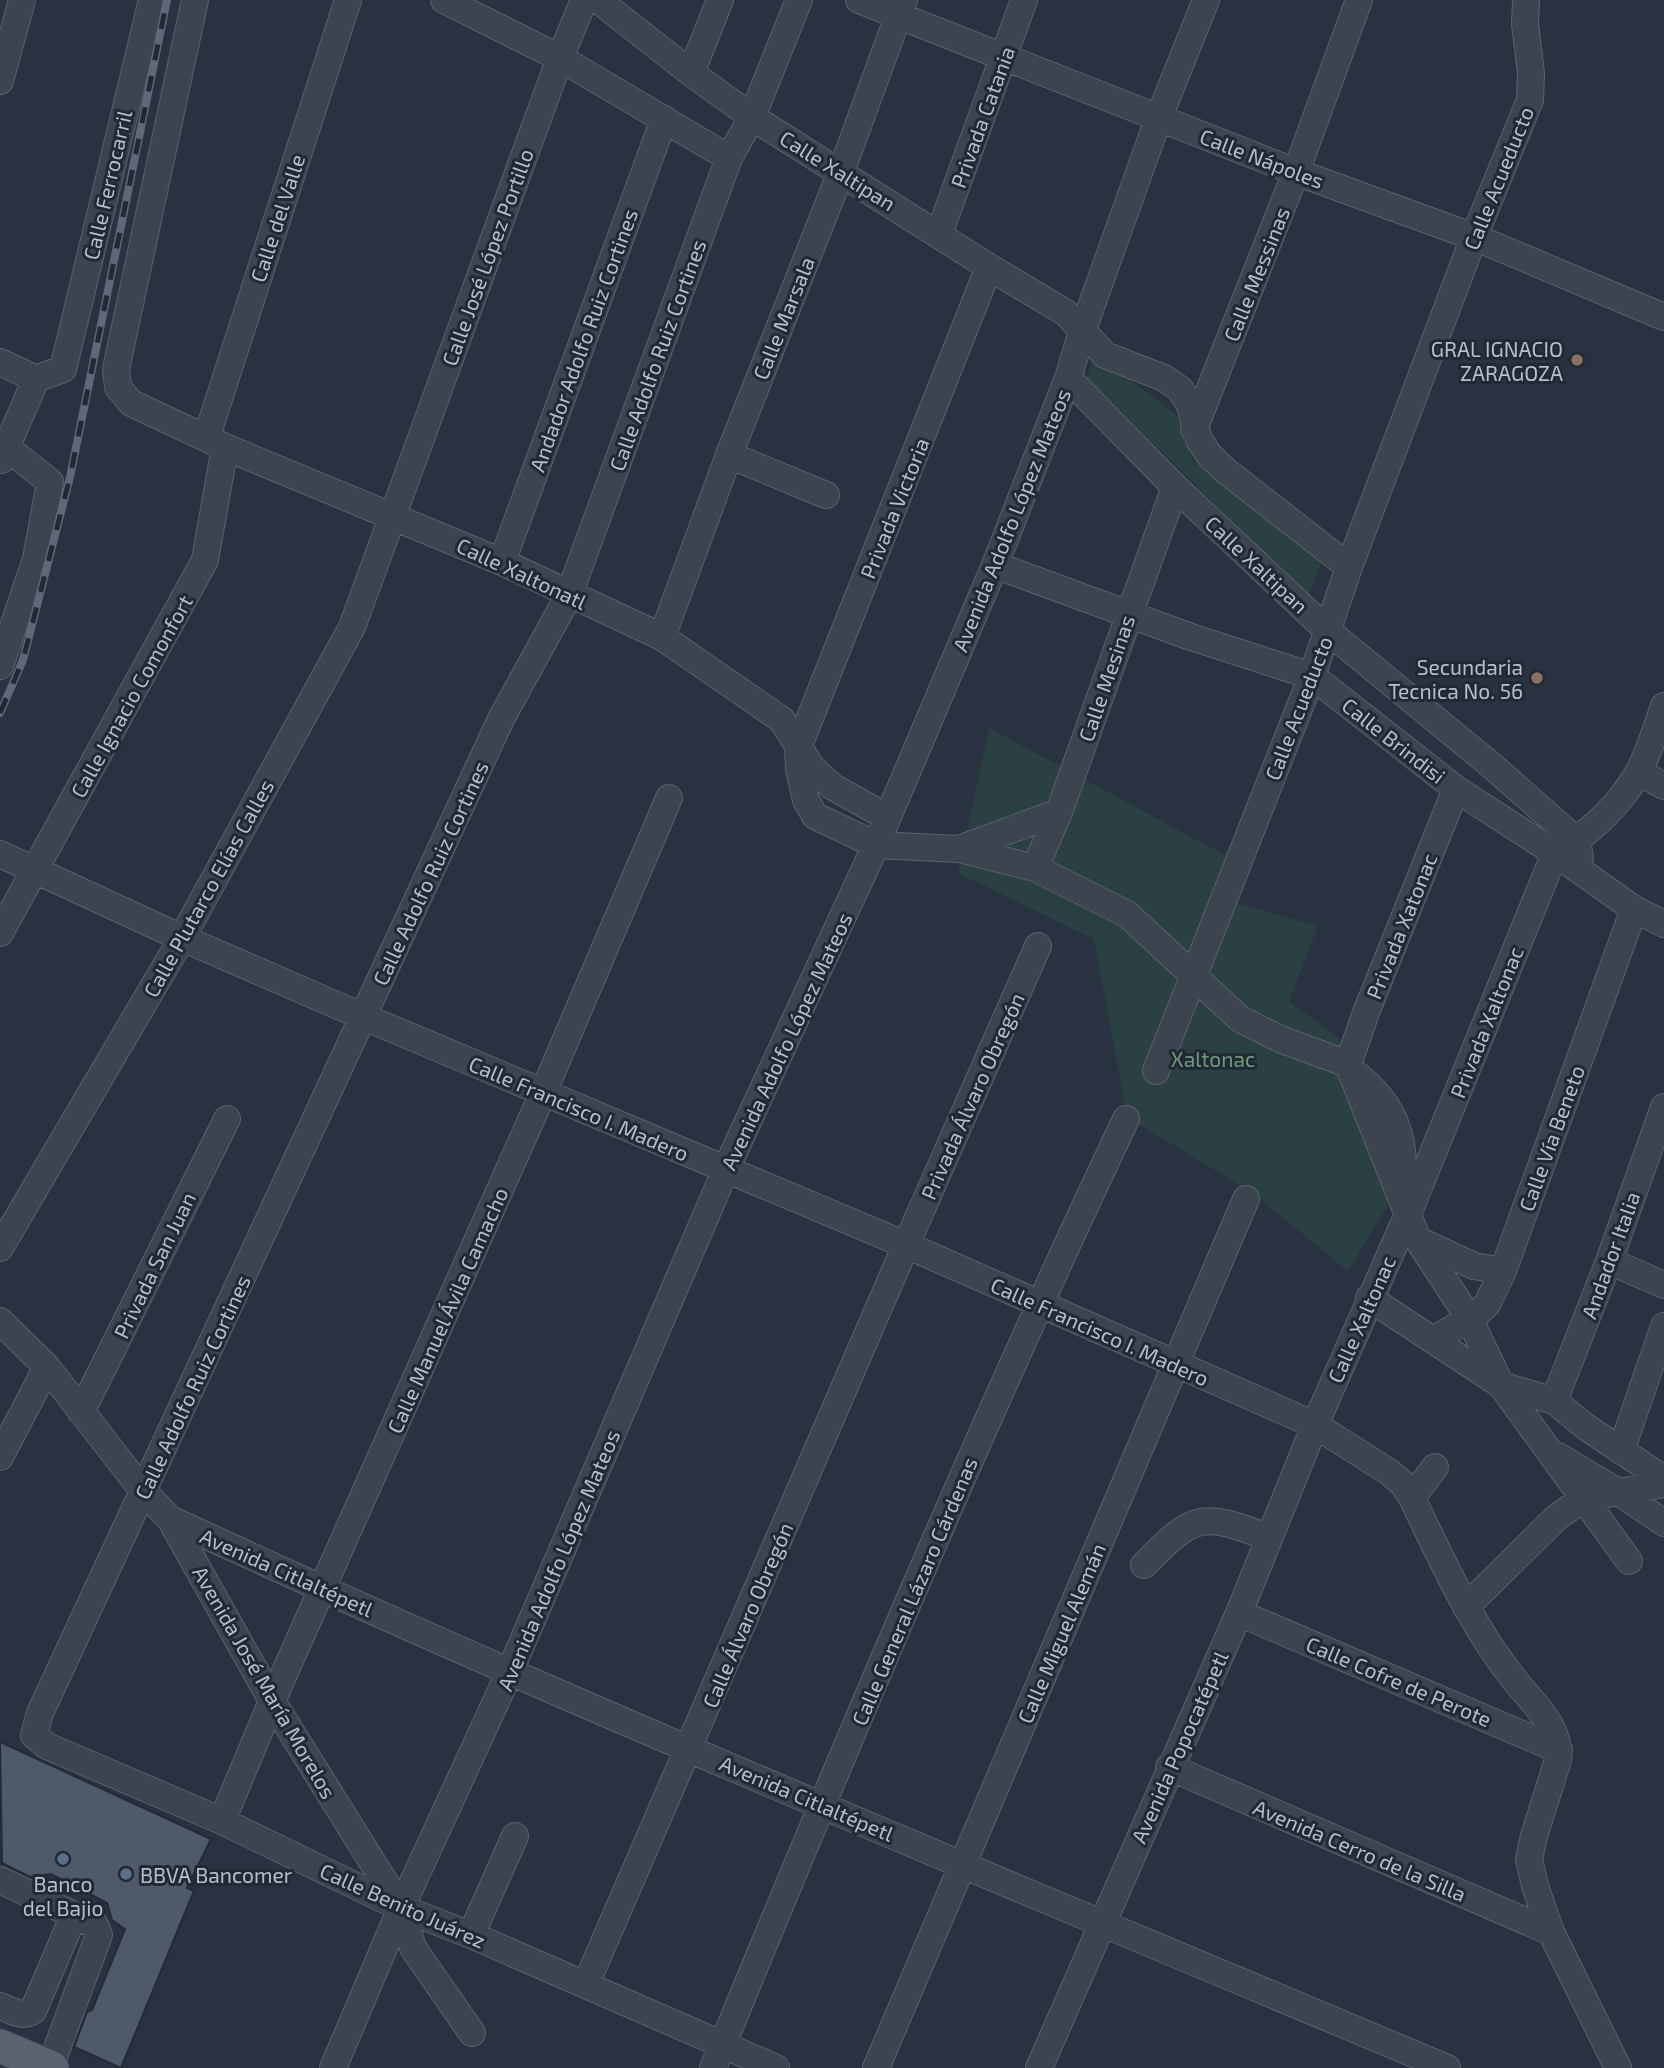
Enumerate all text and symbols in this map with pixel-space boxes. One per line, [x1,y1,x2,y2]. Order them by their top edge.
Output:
street label: Privada Catania [945,43,1019,191]
street label: Calle Acueducto [1458,103,1538,253]
street label: Calle Ferrocarril [78,107,137,262]
street label: Calle Nápoles [1197,123,1327,193]
street label: Calle Xaltipan [776,125,900,215]
street label: Calle José López Portillo [436,145,538,369]
street label: Calle del Valle [245,151,309,285]
street label: Calle Messinas [1218,203,1294,345]
street label: Andador Adolfo Ruiz Cortines [524,205,642,475]
street label: Calle Adolfo Ruiz Cortines [603,236,711,474]
street label: Calle Marsala [747,253,819,383]
place label: GRAL IGNACIO ZARAGOZA [1431,336,1563,385]
marker: GRAL IGNACIO ZARAGOZA [1569,352,1585,368]
street label: Avenida Adolfo López Mateos [947,385,1075,655]
street label: Privada Victoria [854,434,934,582]
street label: Calle Xaltipan [1200,510,1314,618]
street label: Calle Xaltonatl [453,532,592,614]
street label: Calle Ignacio Comonfort [65,590,197,802]
street label: Calle Mesinas [1073,612,1139,744]
street label: Calle Acueducto [1259,632,1337,784]
place label: Secundaria Tecnica No. 56 [1388,654,1523,703]
marker: Secundaria Tecnica No. 56 [1529,670,1545,686]
street label: Calle Brindisi [1337,692,1451,788]
street label: Calle Adolfo Ruiz Cortines [367,757,493,989]
street label: Calle Plutarco Elías Calles [138,775,278,1001]
street label: Privada Xatonac [1360,849,1442,1003]
street label: Avenida Adolfo López Mateos [715,908,857,1174]
street label: Privada Xaltonac [1444,943,1528,1101]
street label: Privada Álvaro Obregón [915,989,1029,1203]
park label: Xaltonac [1171,1046,1255,1071]
street label: Calle Francisco I. Madero [465,1050,693,1166]
street label: Calle Vía Beneto [1513,1062,1589,1214]
street label: Calle Manuel Ávila Camacho [381,1183,513,1437]
street label: Privada San Juan [108,1188,200,1342]
street label: Andador Italia [1575,1188,1645,1322]
street label: Calle Xaltonac [1322,1252,1400,1386]
street label: Calle Adolfo Ruiz Cortines [129,1271,255,1503]
street label: Calle Francisco I. Madero [987,1272,1213,1390]
street label: Avenida Adolfo López Mateos [492,1426,624,1694]
street label: Calle General Lázaro Cárdenas [846,1453,982,1729]
street label: Calle Álvaro Obregón [697,1519,797,1711]
street label: Avenida Citlaltépetl [197,1523,378,1622]
street label: Calle Miguel Alemán [1012,1539,1110,1727]
street label: Avenida José María Morelos [188,1561,342,1803]
street label: Calle Cofre de Perote [1303,1631,1495,1731]
street label: Avenida Popocatépetl [1125,1646,1233,1847]
street label: Avenida Citlaltépetl [716,1750,898,1846]
street label: Avenida Cerro de la Silla [1250,1794,1470,1906]
marker: Banco del Bajio [55,1851,71,1867]
street label: Calle Benito Juárez [316,1857,490,1953]
place label: BBVA Bancomer [140,1862,293,1887]
marker: BBVA Bancomer [118,1866,134,1882]
place label: Banco del Bajio [23,1871,103,1921]

